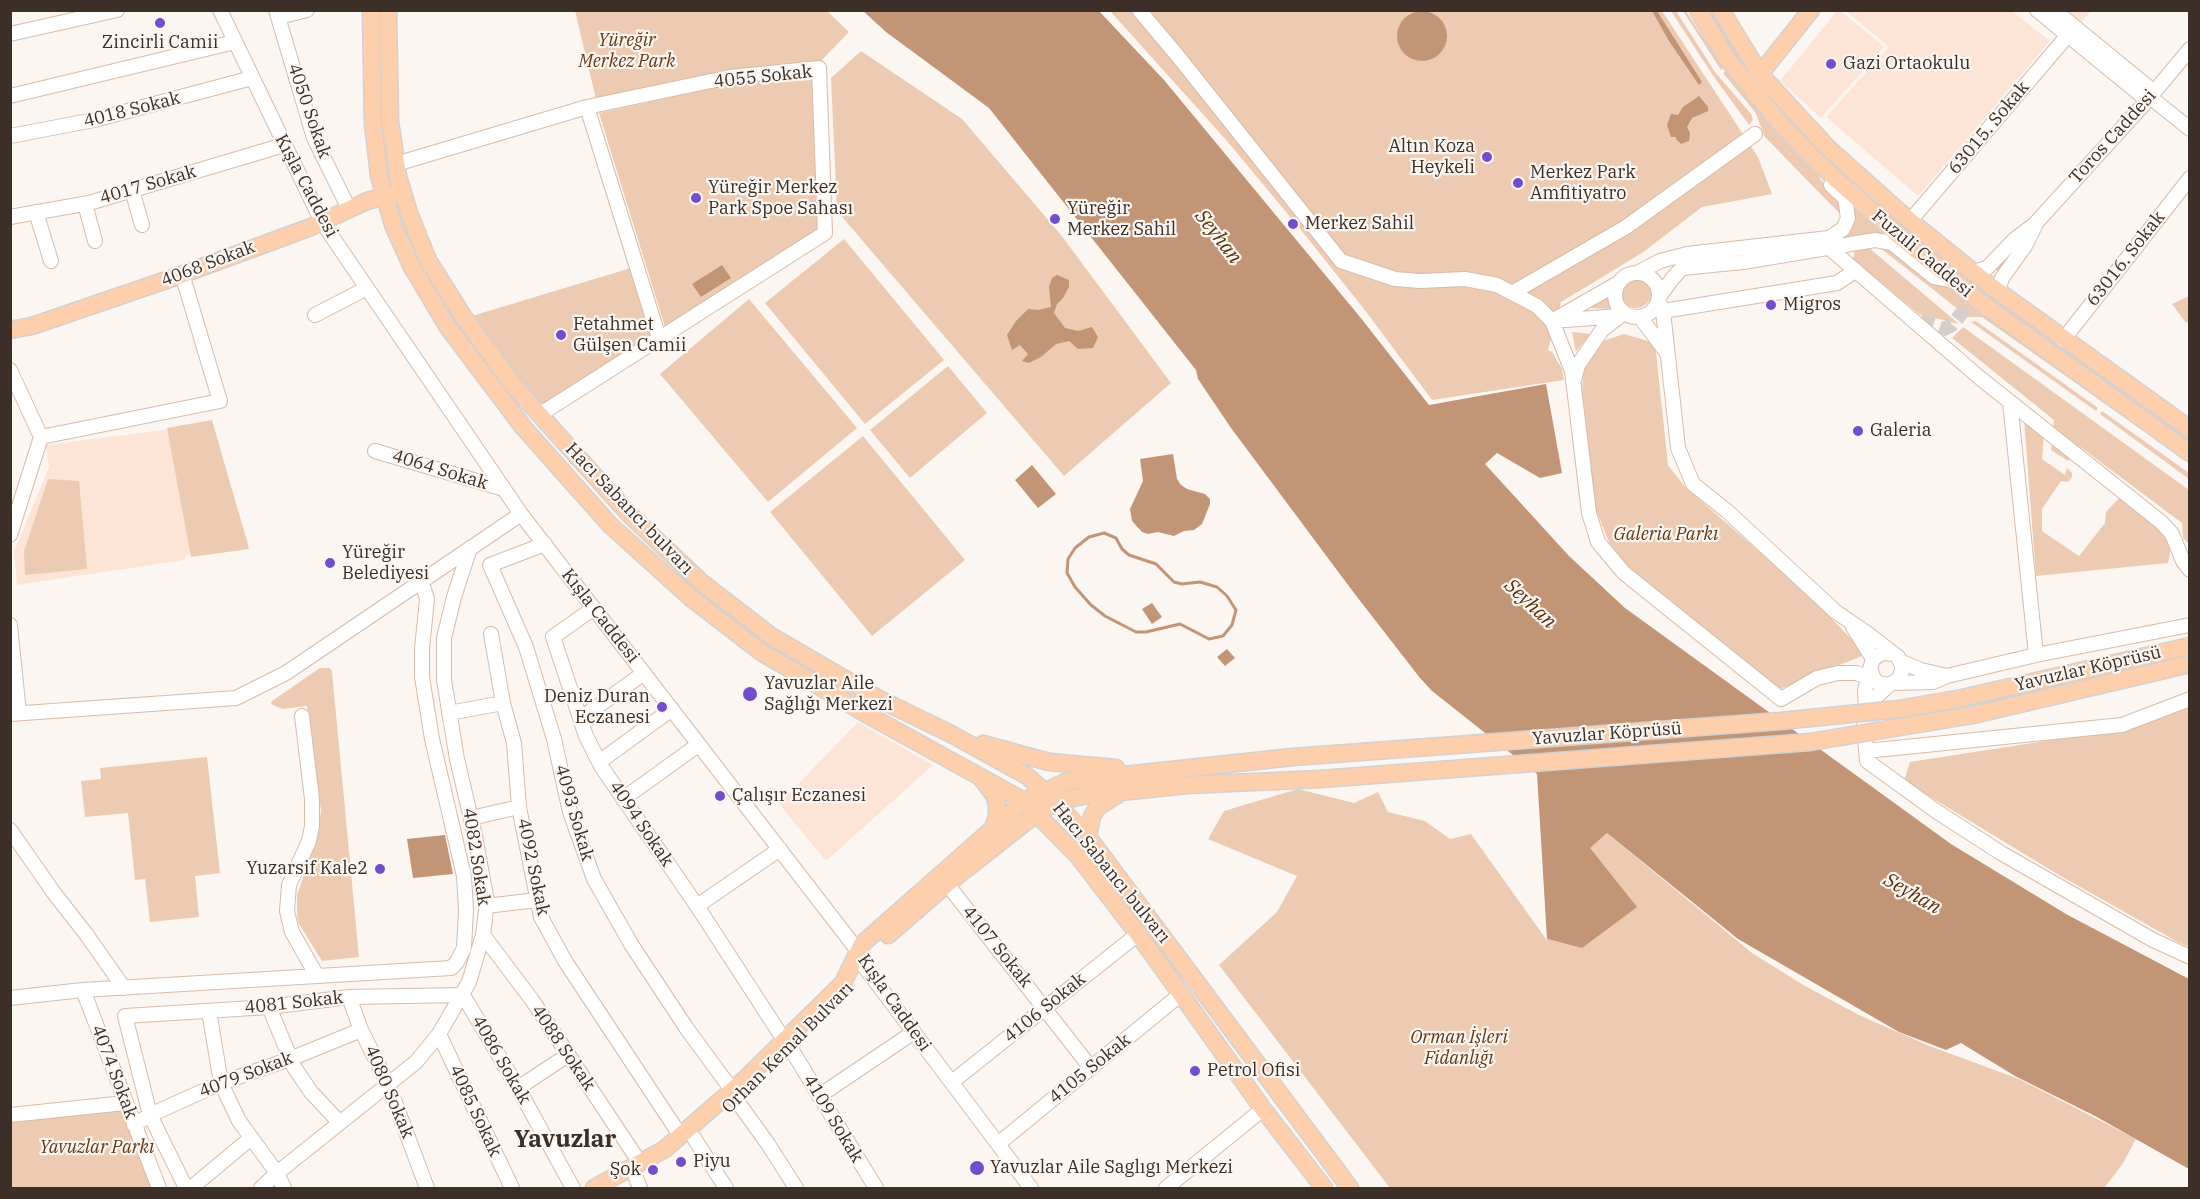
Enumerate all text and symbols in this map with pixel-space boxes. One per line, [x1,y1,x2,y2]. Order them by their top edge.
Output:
marker: Zincirli Camii [153,16,167,30]
park label: Yüreğir Merkez Park [578,30,676,72]
place label: Zincirli Camii [102,32,218,54]
place label: Gazi Ortaokulu [1843,53,1970,75]
marker: Gazi Ortaokulu [1824,57,1838,71]
street label: 4050 Sokak [283,61,335,161]
street label: 4055 Sokak [713,61,813,93]
street label: 63015. Sokak [1944,77,2034,179]
street label: Toros Caddesi [2065,85,2161,189]
street label: 4018 Sokak [81,88,183,132]
street label: Kışla Caddesi [270,131,342,241]
place label: Altın Koza Heykeli [1389,136,1475,178]
marker: Altın Koza Heykeli [1480,150,1494,164]
street label: 4017 Sokak [97,161,199,209]
place label: Merkez Park Amfitiyatro [1530,162,1636,204]
marker: Merkez Park Amfitiyatro [1511,176,1525,190]
place label: Yüreğir Merkez Park Spoe Sahası [708,177,853,219]
marker: Yüreğir Merkez Park Spoe Sahası [689,191,703,205]
place label: Yüreğir Merkez Sahil [1067,198,1176,240]
water label: Seyhan [1189,205,1247,269]
street label: Fuzuli Caddesi [1867,206,1977,302]
street label: 63016. Sokak [2082,207,2170,311]
marker: Yüreğir Merkez Sahil [1048,212,1062,226]
place label: Merkez Sahil [1305,213,1414,235]
marker: Merkez Sahil [1286,217,1300,231]
street label: 4068 Sokak [158,236,258,292]
place label: Migros [1783,294,1841,316]
marker: Migros [1764,298,1778,312]
place label: Fetahmet Gülşen Camii [573,314,686,356]
marker: Fetahmet Gülşen Camii [554,328,568,342]
place label: Galeria [1870,420,1932,442]
marker: Galeria [1851,424,1865,438]
street label: Hacı Sabancı bulvarı [560,439,698,579]
street label: 4064 Sokak [390,445,490,495]
park label: Galeria Parkı [1614,524,1718,546]
place label: Yüreğir Belediyesi [342,542,429,584]
marker: Yüreğir Belediyesi [323,556,337,570]
street label: Kışla Caddesi [556,565,644,667]
water label: Seyhan [1499,574,1561,634]
street label: Yavuzlar Köprüsü [2013,642,2163,696]
place label: Yavuzlar Aile Sağlığı Merkezi [764,673,893,716]
marker: Yavuzlar Aile Sağlığı Merkezi [741,685,759,703]
place label: Deniz Duran Eczanesi [544,686,650,728]
marker: Deniz Duran Eczanesi [655,700,669,714]
street label: Yavuzlar Köprüsü [1531,718,1683,750]
street label: 4093 Sokak [550,762,598,864]
street label: 4094 Sokak [604,777,678,871]
place label: Çalışır Eczanesi [732,785,866,807]
marker: Çalışır Eczanesi [713,789,727,803]
street label: Hacı Sabancı bulvarı [1048,798,1174,948]
street label: 4082 Sokak [458,806,494,908]
street label: 4092 Sokak [512,816,554,918]
place label: Yuzarsif Kale2 [246,858,368,880]
marker: Yuzarsif Kale2 [373,862,387,876]
water label: Seyhan [1879,868,1945,920]
street label: 4107 Sokak [957,902,1037,992]
street label: Kışla Caddesi [853,950,935,1056]
street label: 4106 Sokak [1000,968,1090,1048]
street label: Orhan Kemal Bulvarı [718,978,858,1118]
street label: 4081 Sokak [244,987,344,1019]
street label: 4088 Sokak [526,1001,600,1095]
street label: 4086 Sokak [467,1012,535,1108]
street label: 4074 Sokak [86,1022,142,1122]
park label: Orman İşleri Fidanlığı [1410,1027,1508,1070]
street label: 4105 Sokak [1045,1029,1135,1109]
street label: 4080 Sokak [360,1042,418,1142]
street label: 4079 Sokak [196,1047,296,1103]
place label: Petrol Ofisi [1207,1060,1300,1082]
street label: 4085 Sokak [444,1062,506,1160]
marker: Petrol Ofisi [1188,1064,1202,1078]
street label: 4109 Sokak [798,1071,868,1167]
district label: Yavuzlar [514,1126,616,1154]
park label: Yavuzlar Parkı [39,1137,155,1159]
place label: Piyu [693,1151,731,1173]
marker: Piyu [674,1155,688,1169]
place label: Yavuzlar Aile Saglıgı Merkezi [990,1157,1233,1179]
place label: Şok [610,1159,641,1181]
marker: Yavuzlar Aile Saglıgı Merkezi [968,1159,986,1177]
marker: Şok [646,1163,660,1177]

